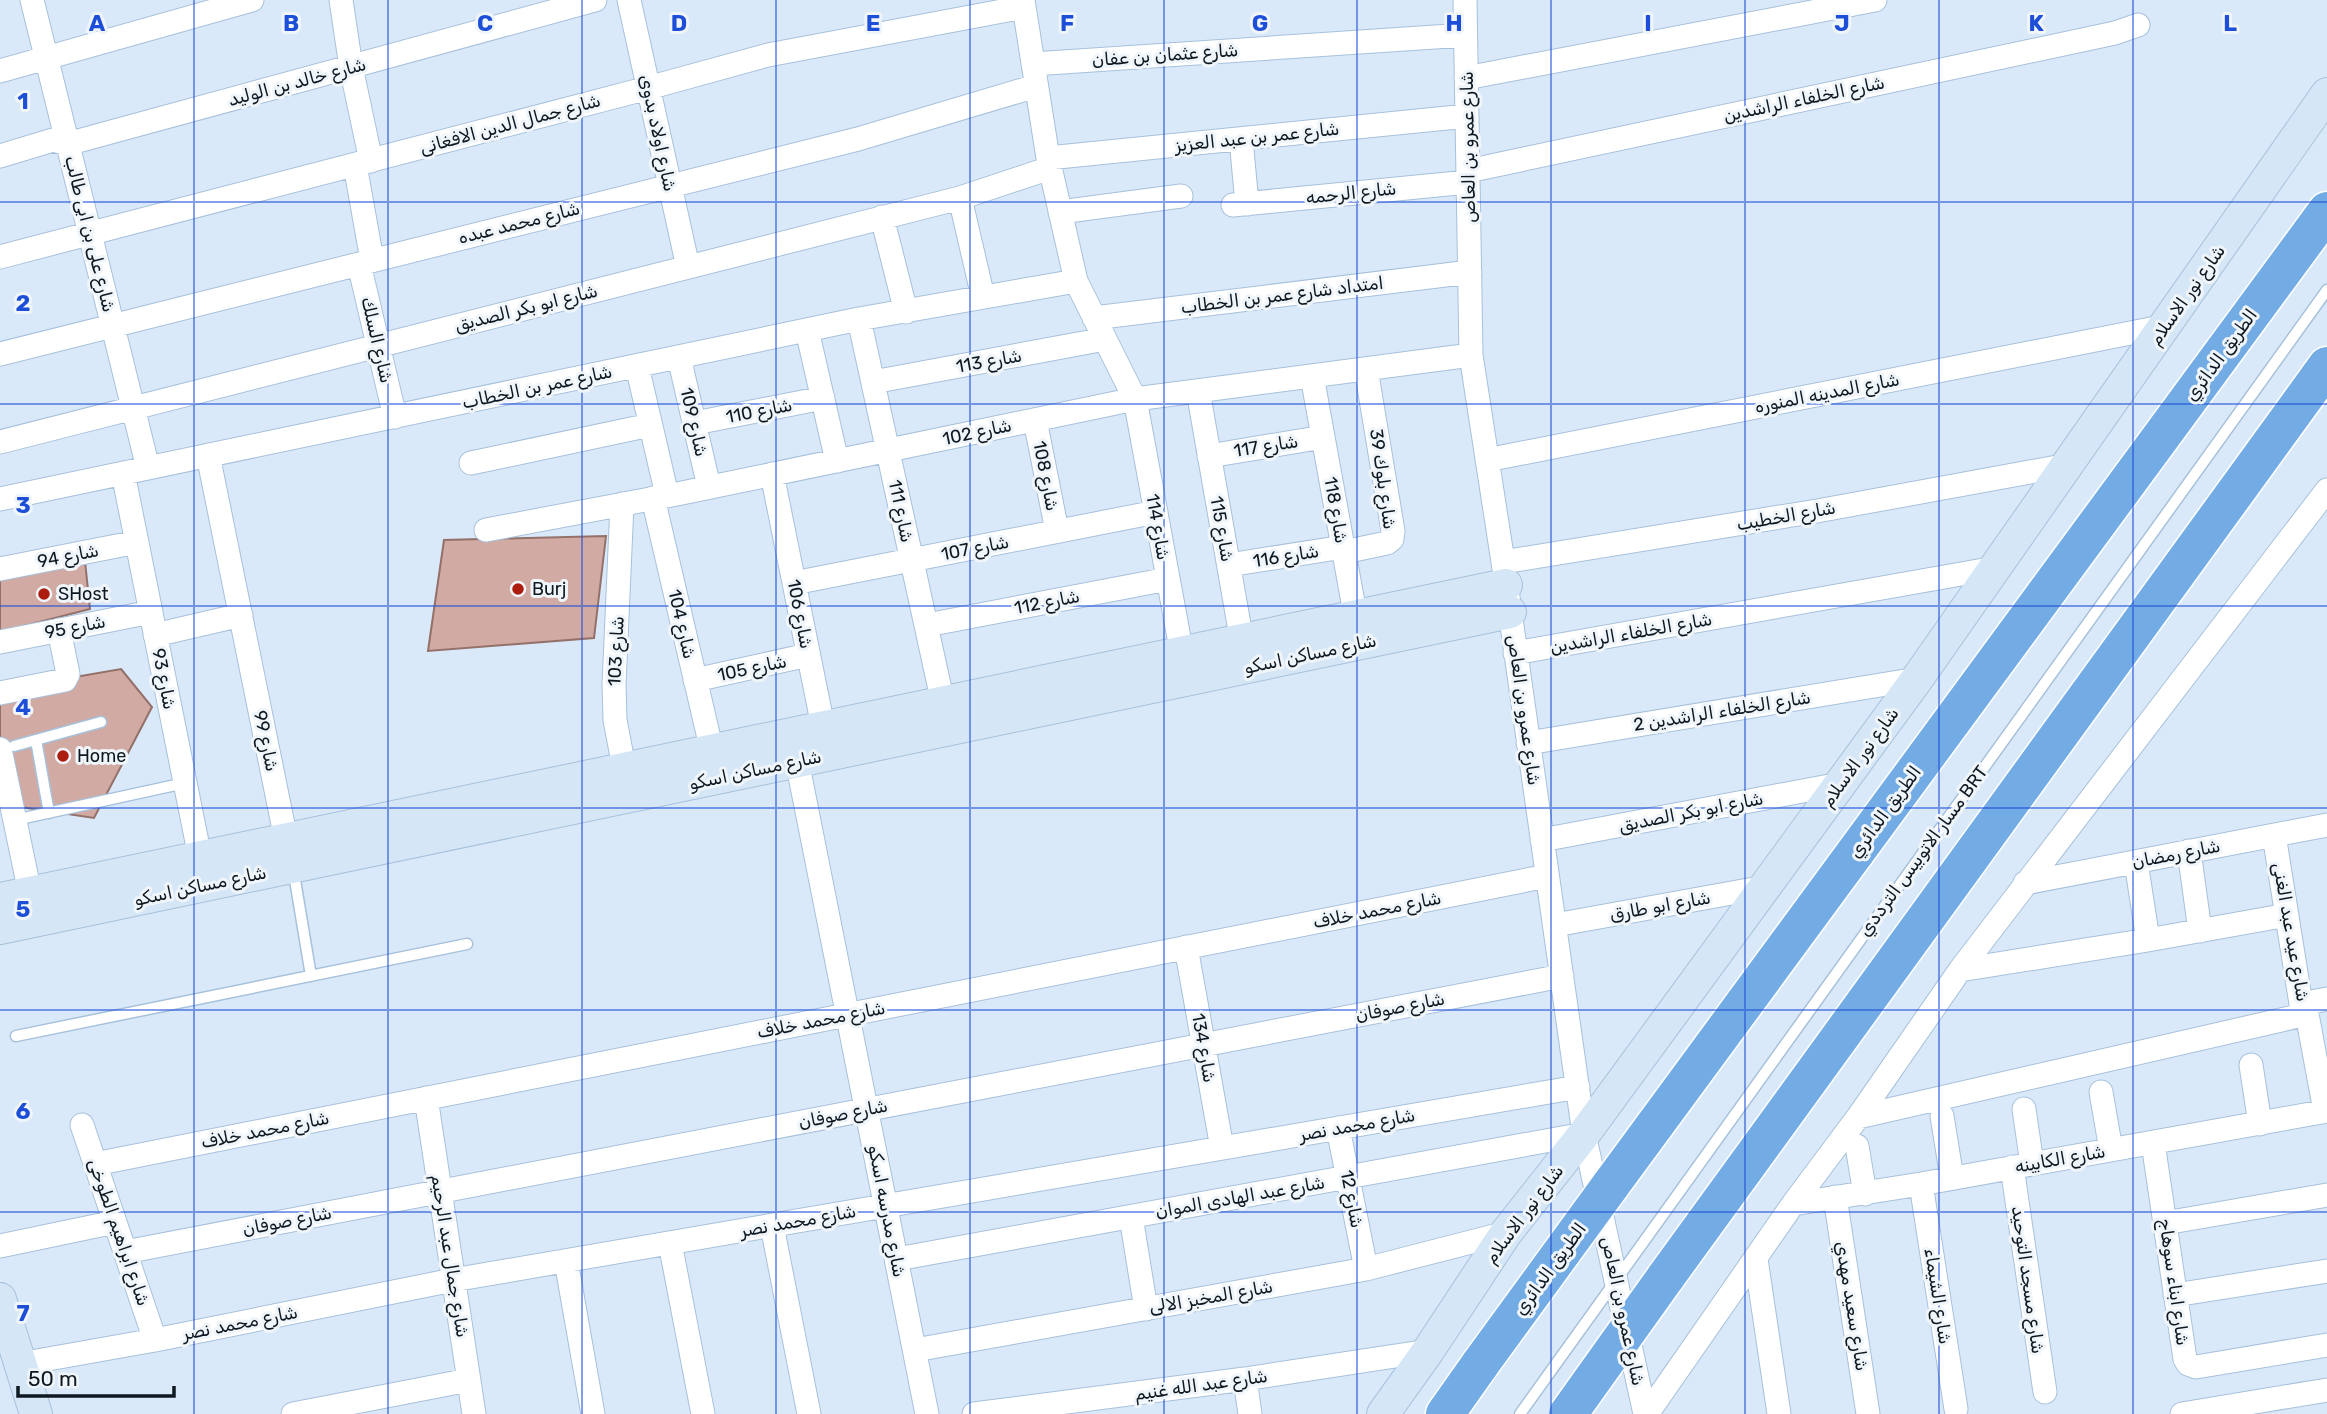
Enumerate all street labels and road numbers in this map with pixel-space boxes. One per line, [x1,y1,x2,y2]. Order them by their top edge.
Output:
street label: شارع عثمان بن عفان [1091,39,1239,72]
street label: شارع خالد بن الوليد [226,53,369,112]
street label: شارع عمرو بن العاص [1456,71,1481,223]
street label: شارع الخلفاء الراشدين [1721,71,1887,128]
street label: شارع اولاد بدوى [634,73,681,194]
street label: شارع جمال الدين الافغانى [417,89,603,160]
street label: شارع عمر بن عبد العزيز [1173,117,1340,158]
street label: شارع على بن ابى طالب [59,153,120,315]
street label: شارع الرحمه [1305,177,1397,210]
street label: شارع محمد عبده [456,197,582,250]
street label: شارع نور الاسلام [2144,240,2231,350]
street label: امتداد شارع عمر بن الخطاب [1179,272,1385,319]
street label: شارع ابو بكر الصديق [452,280,600,337]
street label: شارع السلك [355,295,398,385]
street label: الطريق الدائري [2180,305,2263,406]
street label: شارع 113 [954,344,1024,379]
street label: شارع عمر بن الخطاب [460,360,614,415]
street label: شارع المدينه المنوره [1753,368,1902,419]
street label: شارع 109 [674,385,713,459]
street label: شارع 110 [724,394,794,429]
street label: شارع 102 [940,414,1014,451]
street label: شارع بلوك 39 [1364,427,1401,531]
street label: شارع 117 [1232,430,1300,463]
street label: شارع 108 [1027,439,1064,513]
street label: شارع 118 [1318,475,1353,545]
street label: شارع 111 [883,478,918,545]
street label: شارع 114 [1140,492,1175,562]
street label: شارع 115 [1204,494,1239,564]
street label: شارع الخطيب [1735,496,1838,537]
street label: شارع 107 [939,531,1011,566]
street label: شارع 94 [35,539,101,574]
street label: شارع 116 [1251,540,1321,573]
street label: شارع 106 [782,577,818,651]
street label: شارع 112 [1012,585,1082,620]
street label: شارع 104 [662,587,701,661]
street label: شارع الخلفاء الراشدين [1548,608,1714,659]
street label: شارع 95 [43,610,108,645]
street label: شارع 103 [603,615,630,687]
street label: شارع مساكن اسكو [1242,629,1378,680]
street label: شارع عمرو بن العاص [1502,633,1545,787]
street label: شارع 93 [146,647,181,712]
street label: شارع 105 [715,650,789,687]
street label: شارع الخلفاء الراشدين 2 [1632,686,1812,737]
street label: شارع نور الاسلام [1816,703,1904,812]
street label: شارع 99 [248,709,283,774]
street label: شارع مساكن اسكو [687,745,823,796]
street label: مسار الاتوبيس الترددي BRT [1854,761,1993,941]
street label: الطريق الدائري [1844,762,1927,863]
street label: شارع ابو بكر الصديق [1617,787,1765,838]
street label: شارع رمضان [2130,835,2222,874]
street label: شارع مساكن اسكو [132,861,268,912]
street label: شارع عيد عبد الغنى [2267,861,2314,1003]
street label: شارع ابو طارق [1608,886,1712,927]
street label: شارع محمد خلاف [1311,887,1443,934]
street label: شارع صوفان [1353,988,1447,1027]
street label: شارع محمد خلاف [755,997,887,1044]
street label: شارع 134 [1186,1012,1221,1085]
street label: شارع صوفان [796,1095,890,1134]
street label: شارع محمد نصر [1296,1104,1417,1147]
street label: شارع محمد خلاف [199,1107,331,1154]
street label: شارع الكابينه [2013,1140,2107,1179]
street label: شارع مدرسه اسكو [862,1143,911,1279]
street label: شارع ابراهيم الطوخى [83,1155,155,1309]
street label: شارع نور الاسلام [1480,1160,1569,1268]
street label: شارع 12 [1335,1168,1368,1230]
street label: شارع عبد الهادى الموان [1153,1171,1327,1224]
street label: شارع جمال عبد الرحيم [425,1173,474,1339]
street label: شارع محمد نصر [737,1200,858,1243]
street label: شارع صوفان [240,1202,334,1241]
street label: شارع مسجد التوحيد [2006,1205,2049,1355]
street label: شارع ابناء سوهاج [2153,1217,2194,1347]
street label: الطريق الدائري [1509,1219,1592,1320]
street label: شارع عمرو بن العاص [1595,1234,1650,1388]
street label: شارع سعيد مهدي [1830,1240,1873,1373]
street label: شارع الشيماء [1919,1246,1956,1346]
street label: شارع المخبز الالى [1147,1275,1275,1320]
street label: شارع محمد نصر [179,1301,300,1346]
street label: شارع عبد الله غنيم [1133,1365,1269,1406]

